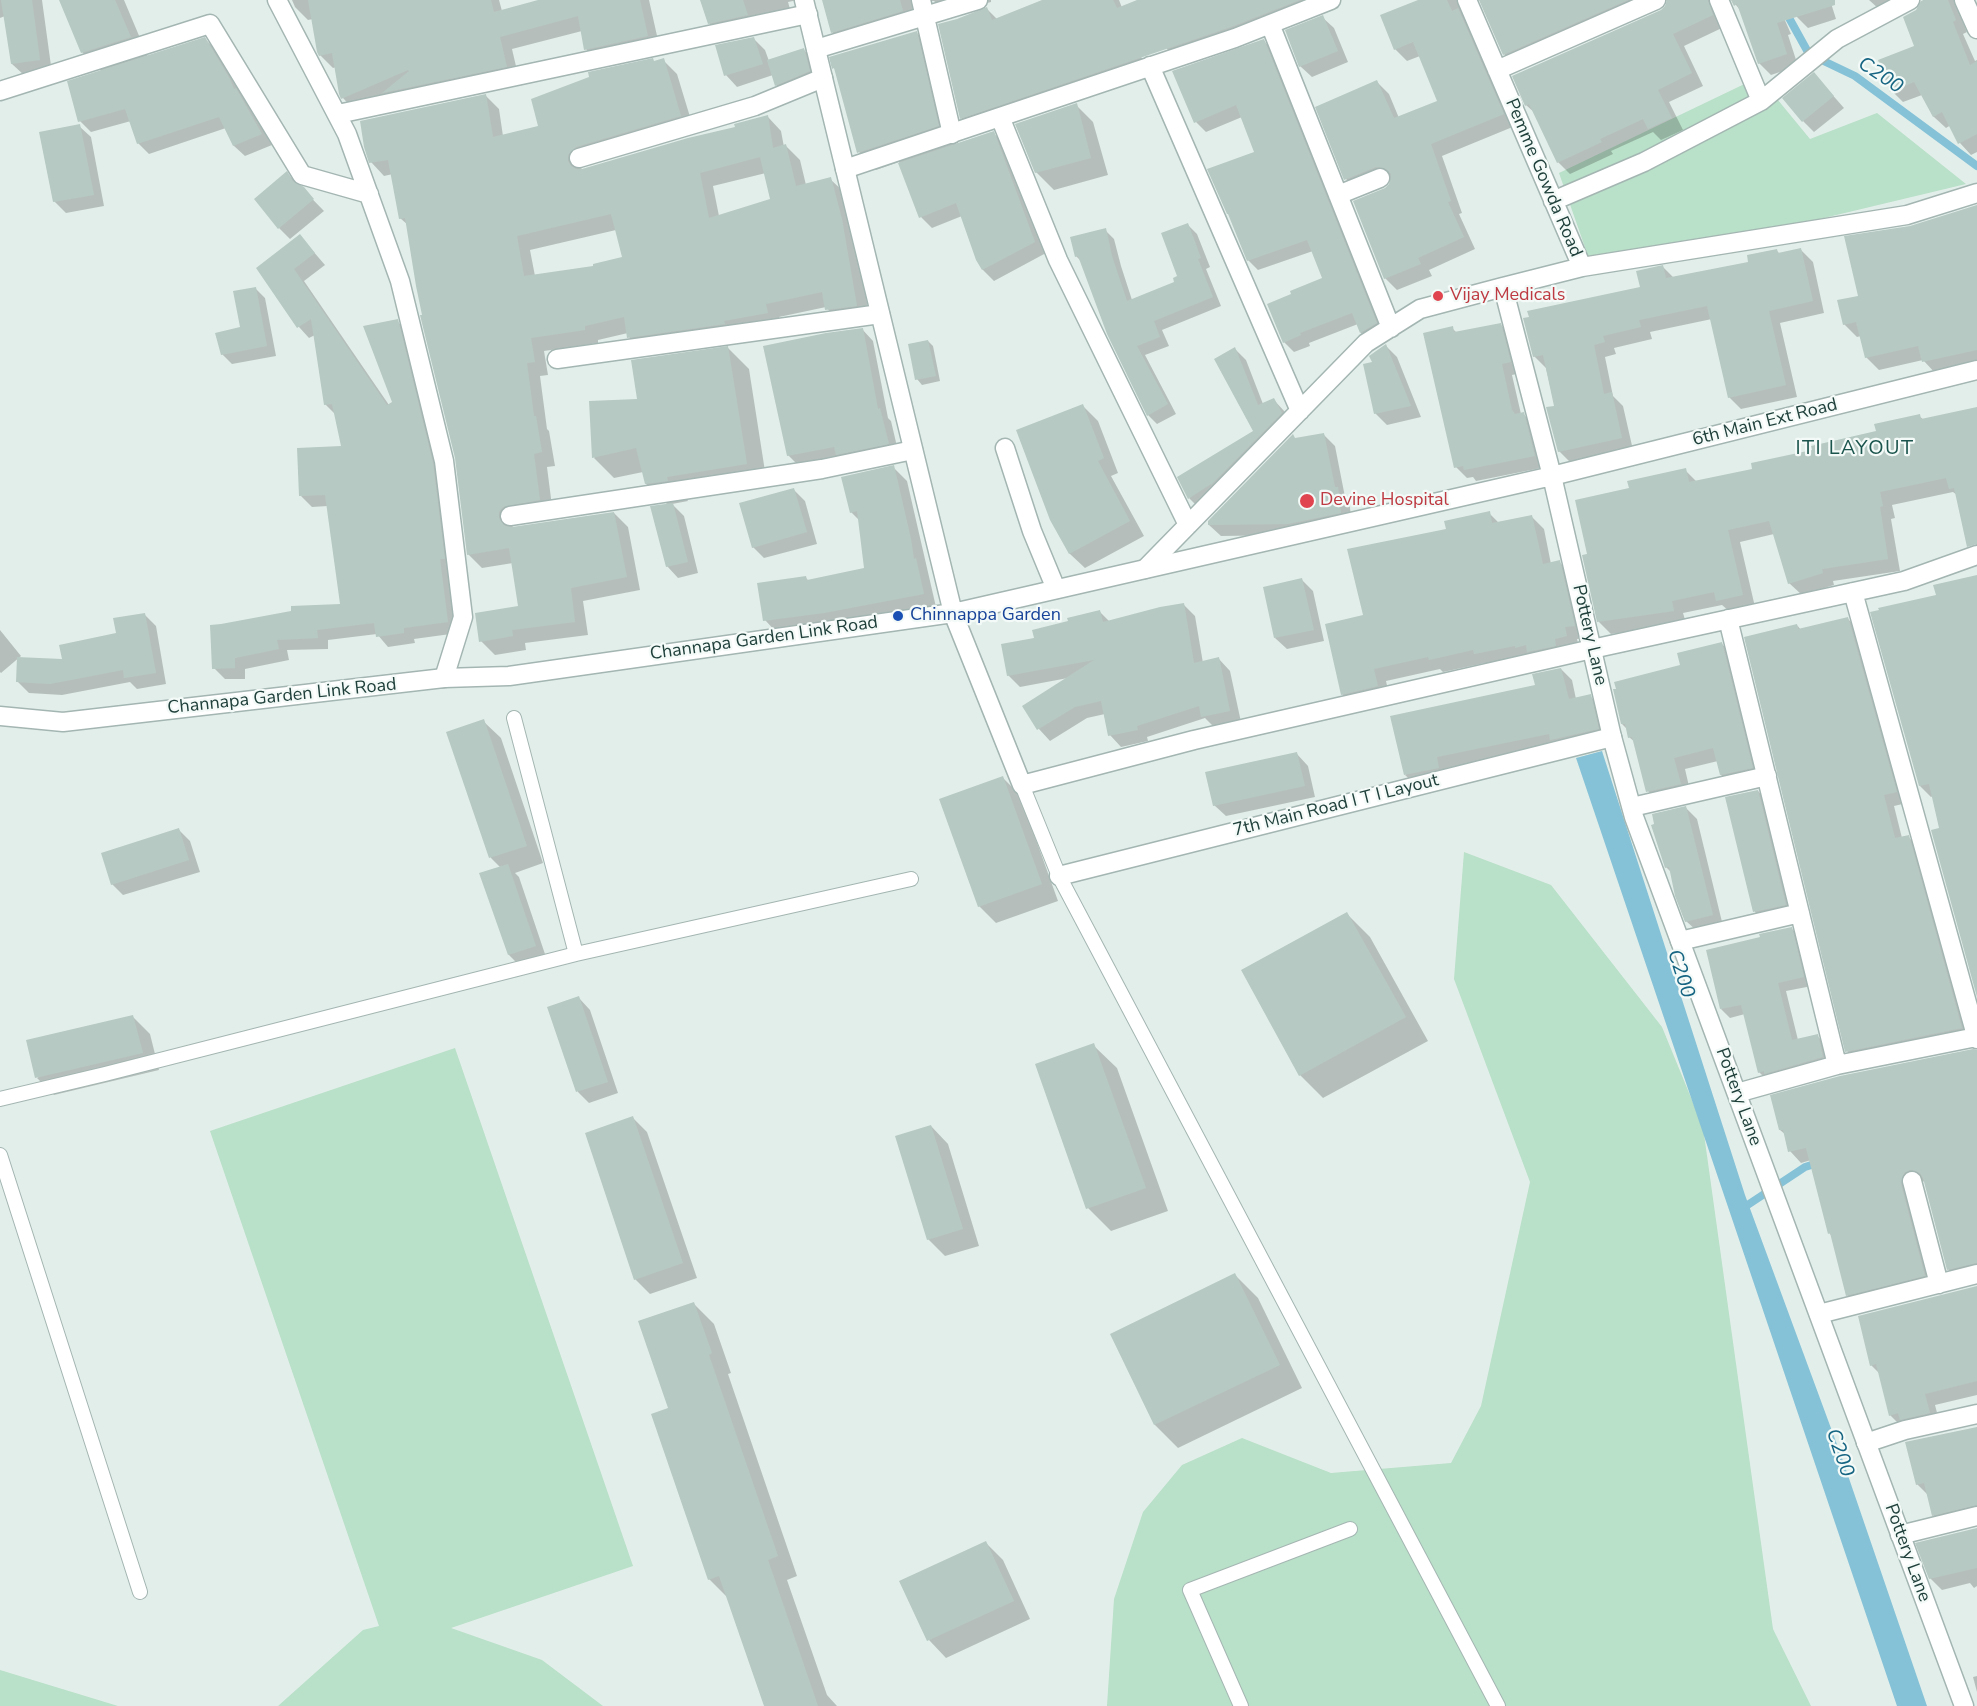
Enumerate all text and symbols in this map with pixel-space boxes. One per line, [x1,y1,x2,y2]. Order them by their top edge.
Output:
water label: C200 [1853,52,1907,100]
street label: Pemme Gowda Road [1500,96,1586,260]
place label: Vijay Medicals [1450,285,1565,307]
marker: Vijay Medicals [1431,289,1445,303]
street label: 6th Main Ext Road [1690,395,1840,451]
district label: ITI LAYOUT [1795,437,1915,461]
place label: Devine Hospital [1320,490,1449,512]
marker: Devine Hospital [1298,492,1316,510]
street label: Pottery Lane [1567,583,1611,687]
place label: Chinnappa Garden [910,605,1061,627]
marker: Chinnappa Garden [891,609,905,623]
street label: Channapa Garden Link Road [649,612,879,666]
street label: Channapa Garden Link Road [166,674,398,720]
street label: 7th Main Road I T I Layout [1231,770,1441,842]
water label: C200 [1661,947,1699,1001]
street label: Pottery Lane [1710,1045,1766,1149]
water label: C200 [1820,1426,1858,1480]
street label: Pottery Lane [1879,1501,1935,1605]

